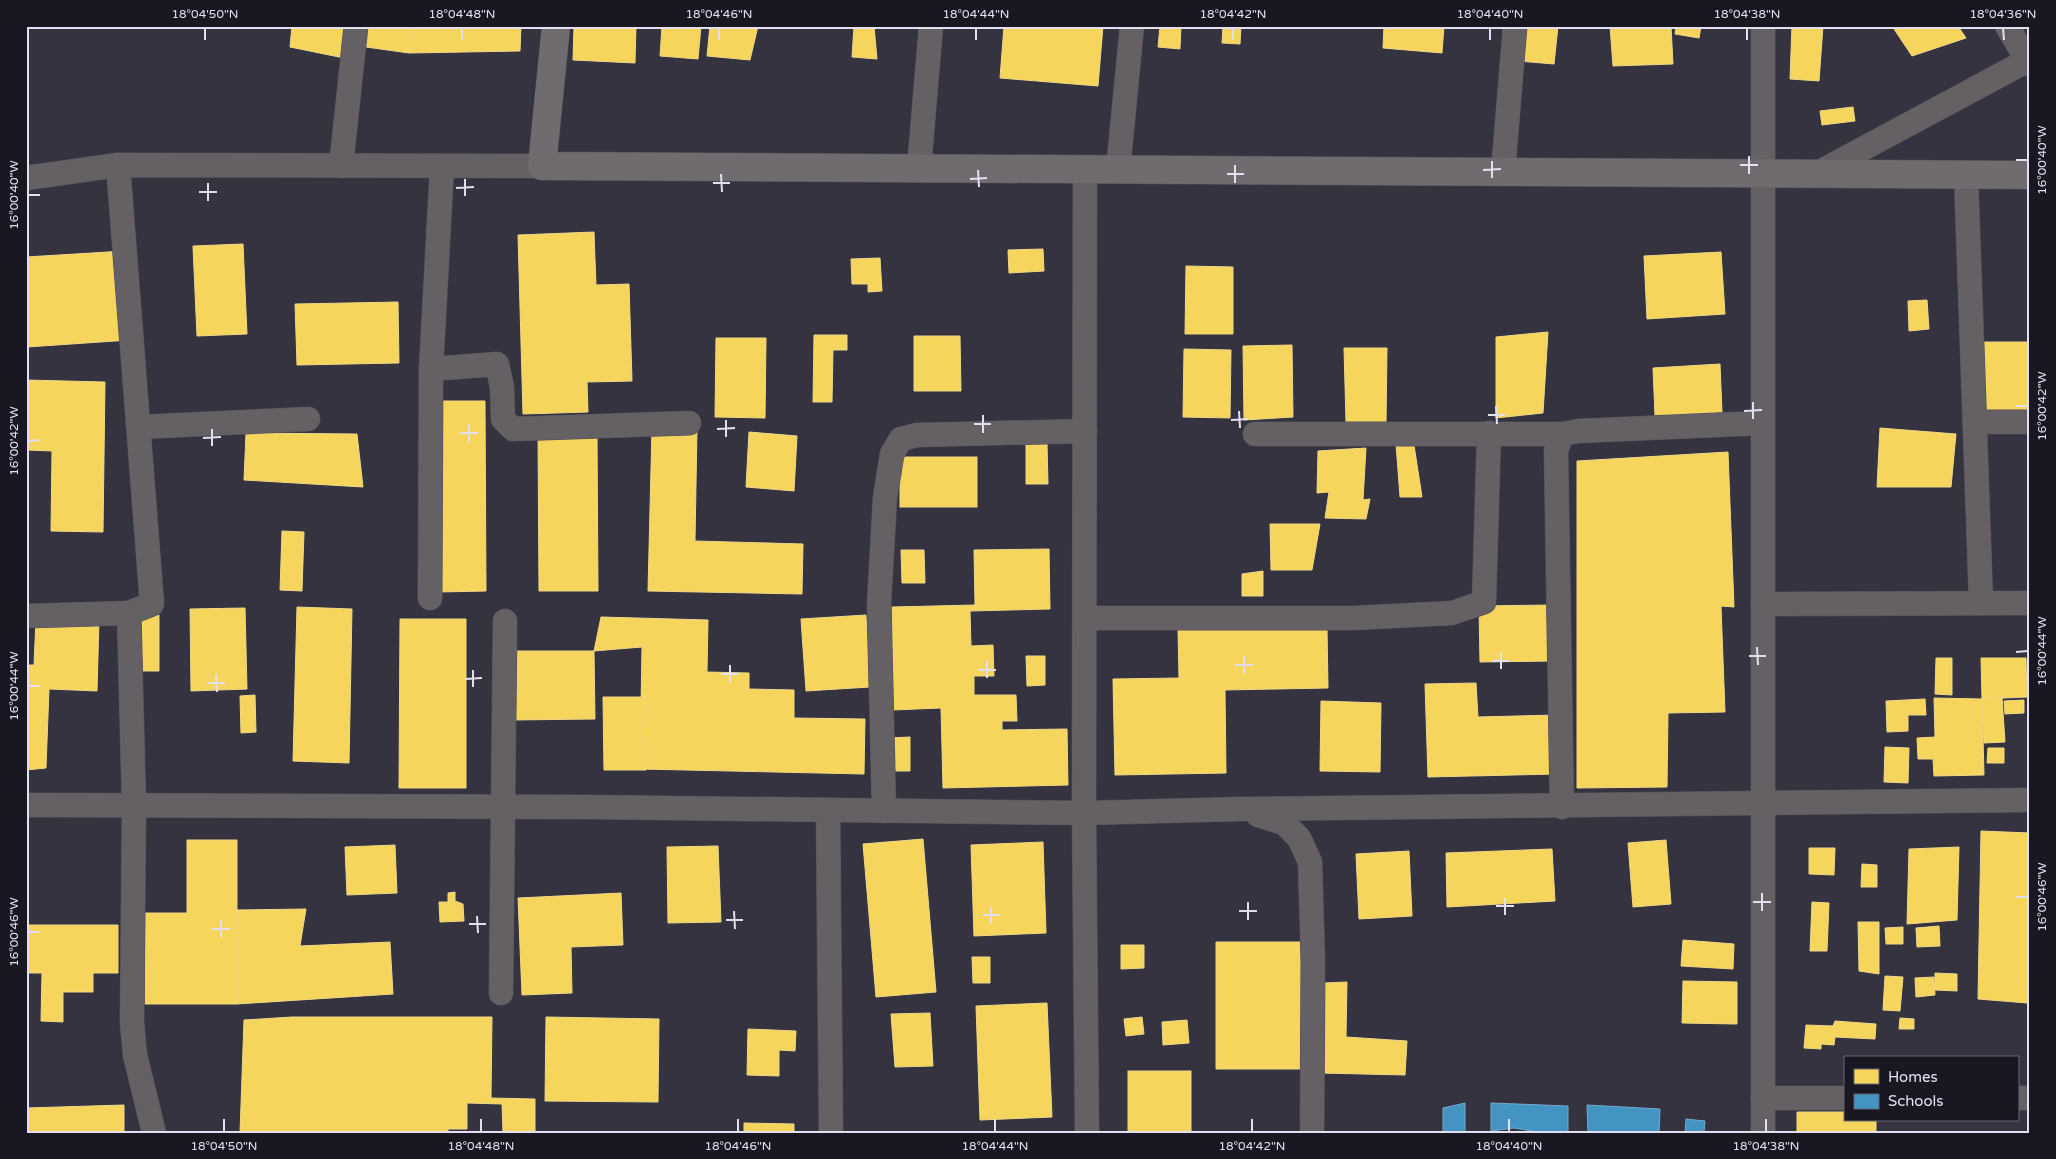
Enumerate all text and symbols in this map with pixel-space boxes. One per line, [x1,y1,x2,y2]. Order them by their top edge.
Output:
text: 18°04'50"N [172,7,239,21]
text: 18°04'48"N [429,7,496,21]
text: 18°04'46"N [686,7,753,21]
text: 18°04'44"N [943,7,1010,21]
text: 18°04'42"N [1200,7,1267,21]
text: 18°04'40"N [1457,7,1524,21]
text: 18°04'38"N [1714,7,1781,21]
text: 18°04'36"N [1970,7,2037,21]
text: 16°00'40"W [2035,125,2049,195]
text: 16°00'40"W [7,160,21,230]
text: 16°00'42"W [2035,371,2049,441]
text: 16°00'42"W [7,406,21,476]
text: 16°00'44"W [2035,616,2049,686]
text: 16°00'44"W [7,651,21,721]
text: 16°00'46"W [2035,862,2049,932]
text: 16°00'46"W [7,897,21,967]
legend [1844,1056,2018,1122]
text: Homes [1888,1068,1938,1086]
text: Schools [1888,1092,1944,1110]
text: 18°04'50"N [191,1139,258,1153]
text: 18°04'48"N [448,1139,515,1153]
text: 18°04'46"N [705,1139,772,1153]
text: 18°04'44"N [962,1139,1029,1153]
text: 18°04'42"N [1219,1139,1286,1153]
text: 18°04'40"N [1476,1139,1543,1153]
text: 18°04'38"N [1733,1139,1800,1153]

